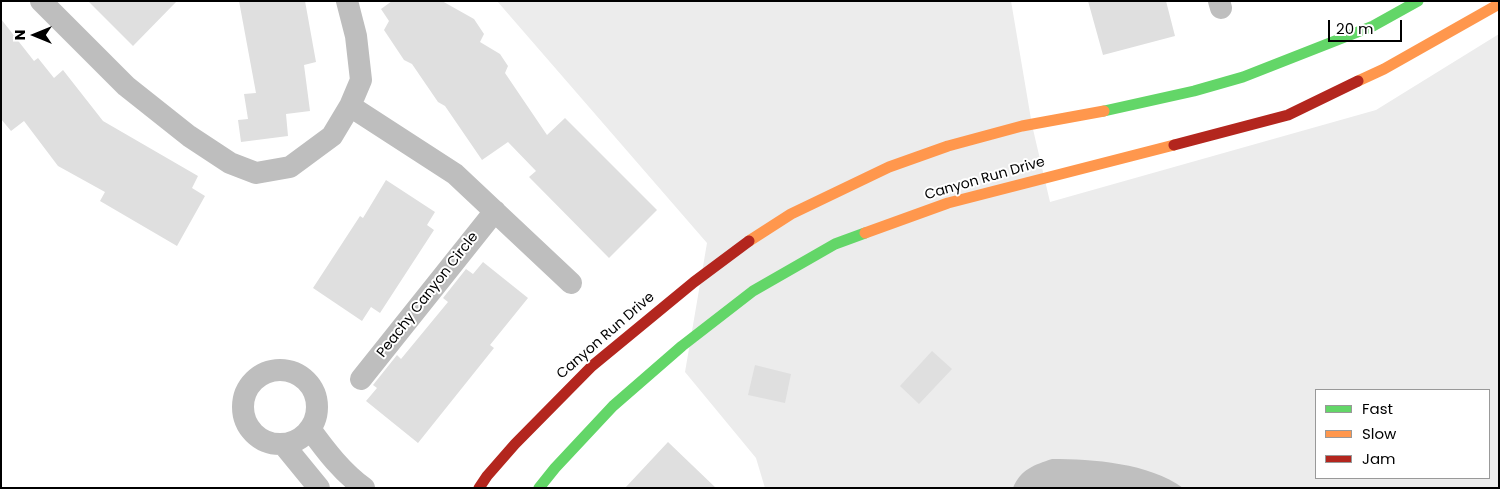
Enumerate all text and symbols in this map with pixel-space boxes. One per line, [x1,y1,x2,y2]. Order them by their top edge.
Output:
north arrow [10,10,60,60]
scale bar [1330,10,1404,42]
text: 20 m [1336,18,1374,39]
text: N [10,30,30,40]
street label: Canyon Run Drive [923,154,1047,204]
street label: Peachy Canyon Circle [374,229,482,361]
street label: Canyon Run Drive [554,289,658,383]
legend [1315,389,1490,479]
text: Fast [1362,398,1393,419]
text: Slow [1362,423,1396,444]
text: Jam [1362,448,1396,469]

